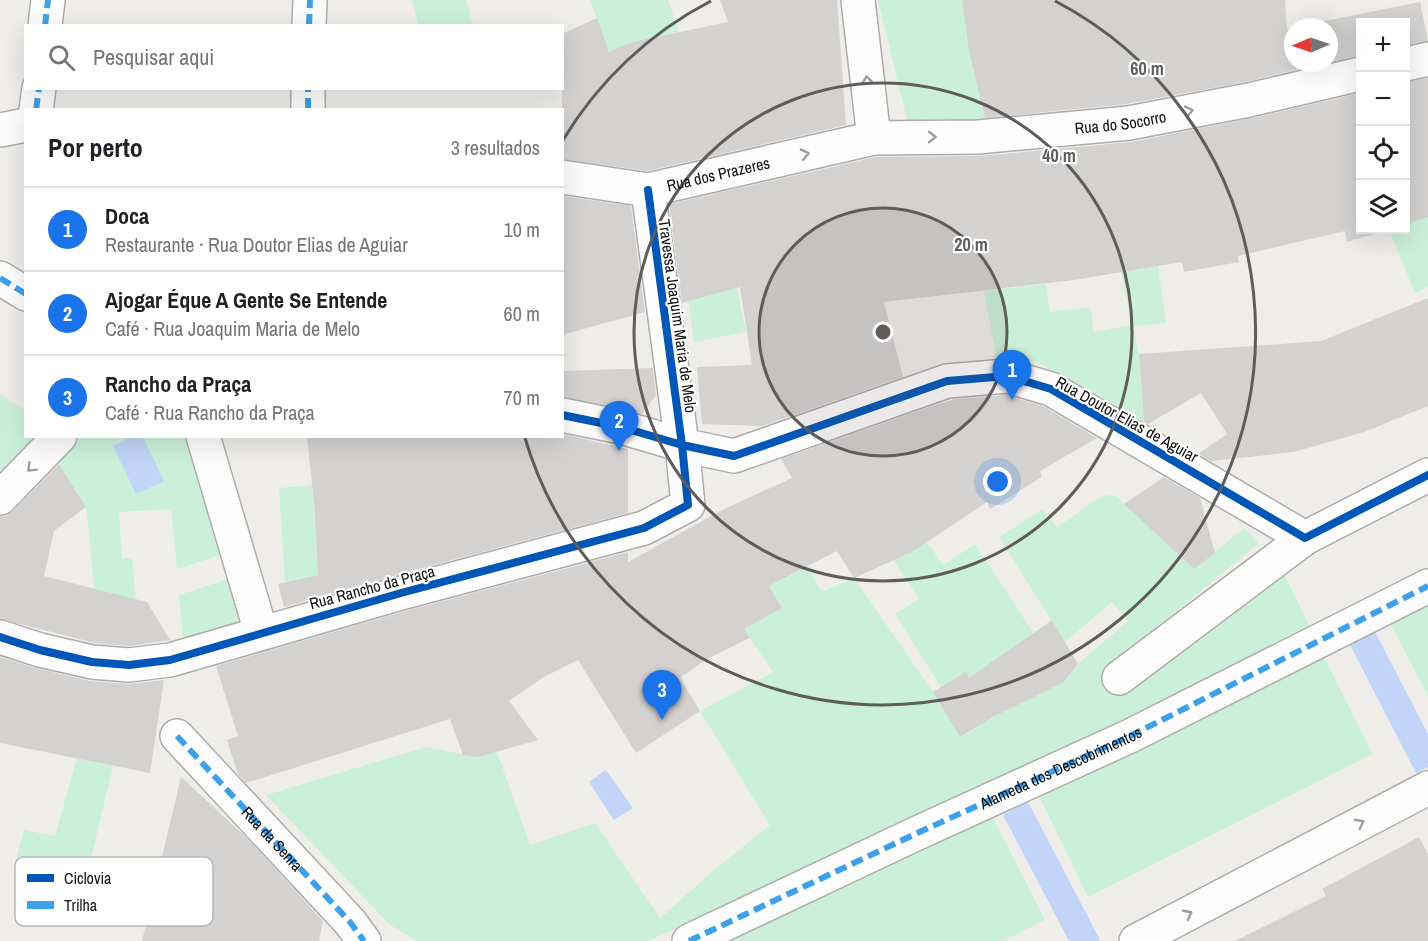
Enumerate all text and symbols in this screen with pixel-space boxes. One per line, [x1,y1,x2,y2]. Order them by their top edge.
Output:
north arrow [1284,18,1338,72]
map controls [1356,18,1410,234]
button: + [1356,18,1410,72]
search box [24,24,564,90]
icon: search [45,41,78,74]
text: Pesquisar aqui [93,42,214,72]
text: 60 m [1130,56,1164,81]
button: − [1356,72,1410,126]
one-way arrow [861,75,874,84]
street label: Rua do Socorro [1074,105,1168,139]
one-way arrow [1183,105,1193,118]
button: locate [1356,126,1410,180]
text: Por perto [48,130,143,165]
one-way arrow [928,131,937,144]
text: 3 resultados [451,134,540,161]
text: 40 m [1042,143,1076,168]
one-way arrow [800,148,810,161]
street label: Rua dos Prazeres [665,151,772,196]
button: layers [1356,180,1410,234]
text: Doca [105,201,149,231]
text: 1 [63,216,72,243]
text: 10 m [504,216,540,243]
street label: Travessa Joaquim Maria de Melo [654,218,702,414]
text: Restaurante · Rua Doutor Elias de Aguiar [105,231,408,258]
text: 20 m [954,232,988,257]
text: Ajogar Éque A Gente Se Entende [105,285,387,315]
text: 2 [63,300,72,327]
text: 60 m [504,300,540,327]
text: Café · Rua Joaquim Maria de Melo [105,315,360,342]
centre of rings [873,322,893,342]
pin: 1 [992,350,1032,400]
text: Rancho da Praça [105,369,251,399]
street label: Rua Doutor Elias de Aguiar [1052,371,1203,468]
text: 3 [63,384,72,411]
text: 70 m [504,384,540,411]
text: Café · Rua Rancho da Praça [105,399,315,426]
pin: 2 [600,402,638,451]
one-way arrow [27,460,38,471]
your location [983,467,1012,496]
street label: Rua Rancho da Praça [307,559,438,614]
pin: 3 [642,670,682,720]
street label: Alameda dos Descobrimentos [975,721,1145,815]
street label: Rua da Senra [237,801,308,876]
one-way arrow [1354,819,1365,830]
legend [15,857,213,926]
text: Ciclovia [64,867,112,889]
text: Trilha [64,894,98,916]
one-way arrow [1181,910,1192,921]

